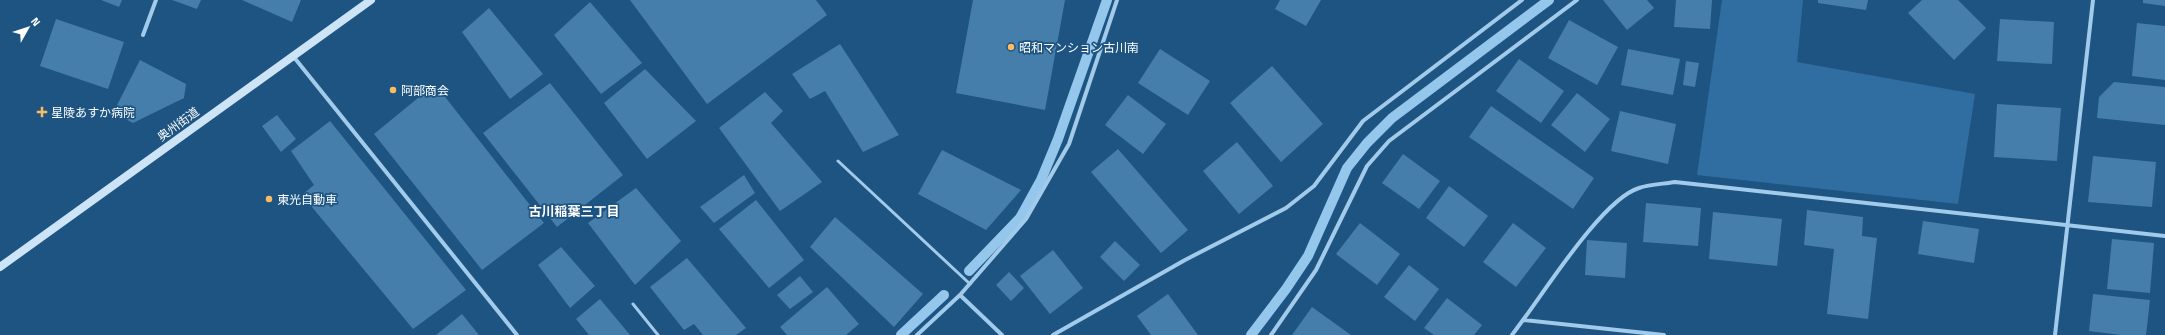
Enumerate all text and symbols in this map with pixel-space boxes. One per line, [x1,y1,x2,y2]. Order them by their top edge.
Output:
north arrow [8,8,48,48]
text: N [27,14,44,30]
place label: 昭和マンション古川南 [1019,38,1139,57]
marker: 昭和マンション古川南 [1006,42,1016,52]
place label: 阿部商会 [401,81,449,100]
marker: 阿部商会 [388,85,398,95]
street label: 奥州街道 [153,102,203,146]
place label: 星陵あすか病院 [51,103,135,122]
marker: 星陵あすか病院 [36,106,48,118]
place label: 東光自動車 [277,190,337,209]
marker: 東光自動車 [264,194,274,204]
district label: 古川稲葉三丁目 [528,201,620,221]

